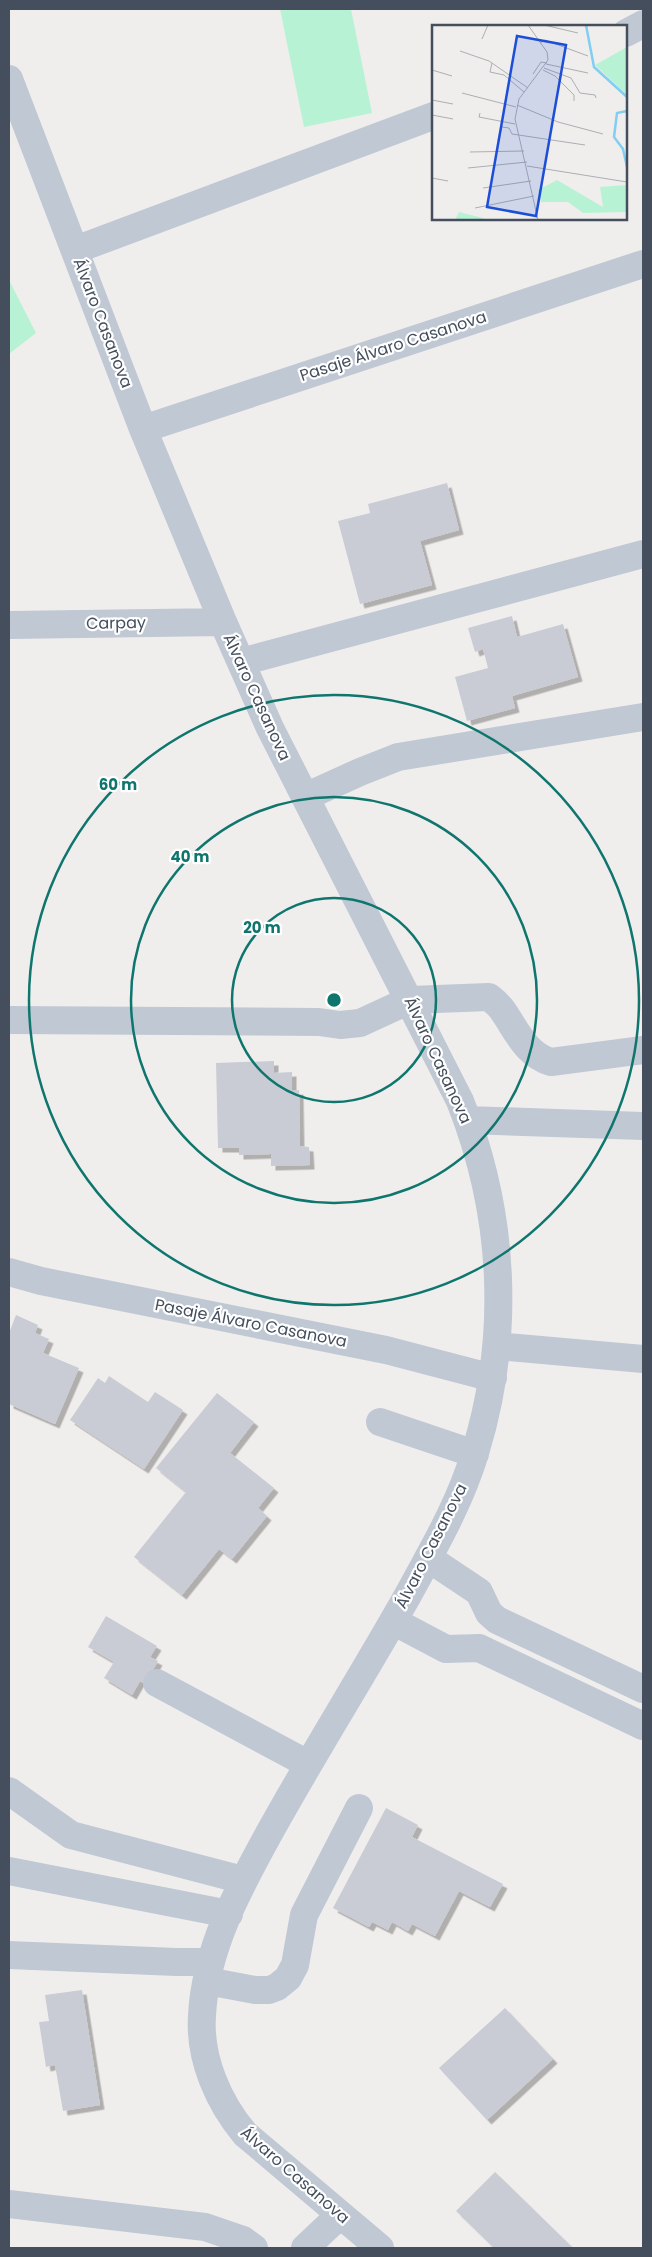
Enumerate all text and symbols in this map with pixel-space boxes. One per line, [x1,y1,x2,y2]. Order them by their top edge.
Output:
inset map [432,25,627,220]
street label: Álvaro Casanova [68,255,138,391]
street label: Pasaje Álvaro Casanova [297,305,489,387]
street label: Carpay [86,611,146,635]
street label: Álvaro Casanova [217,630,297,764]
text: 60 m [99,774,137,795]
text: 40 m [170,846,210,867]
text: 20 m [243,917,281,938]
centre of rings [325,991,343,1009]
street label: Álvaro Casanova [398,993,478,1127]
street label: Pasaje Álvaro Casanova [153,1293,349,1353]
street label: Álvaro Casanova [390,1479,472,1613]
street label: Álvaro Casanova [236,2121,354,2229]

